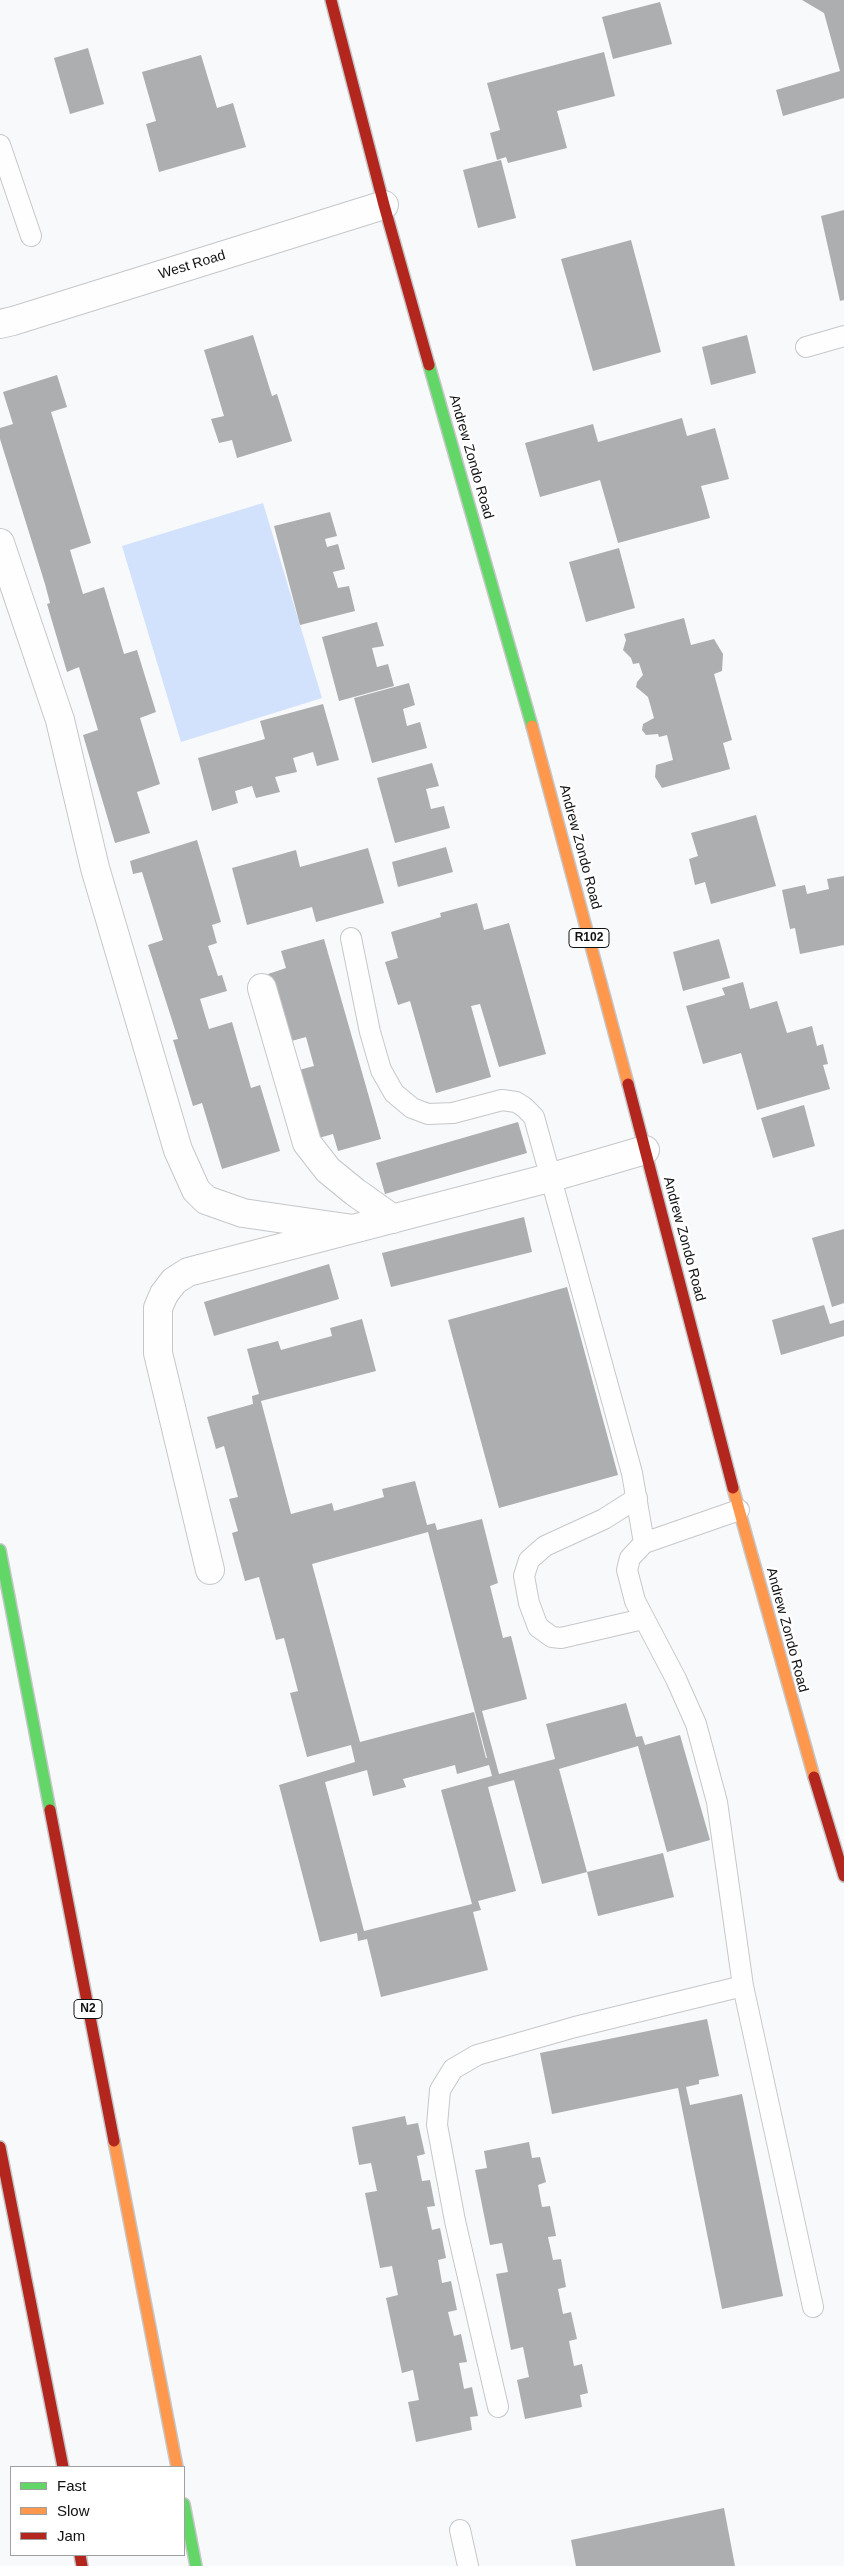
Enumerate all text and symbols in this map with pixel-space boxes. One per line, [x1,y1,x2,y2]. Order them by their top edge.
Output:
street label: West Road [157,247,227,283]
street label: Andrew Zondo Road [445,393,497,521]
street label: Andrew Zondo Road [555,783,605,911]
road number: R102 [569,928,609,948]
street label: Andrew Zondo Road [659,1175,709,1303]
street label: Andrew Zondo Road [762,1566,812,1694]
road number: N2 [74,2000,102,2018]
legend [10,2466,185,2556]
text: Fast [57,2477,86,2494]
text: Slow [57,2502,90,2519]
text: Jam [57,2527,85,2544]

